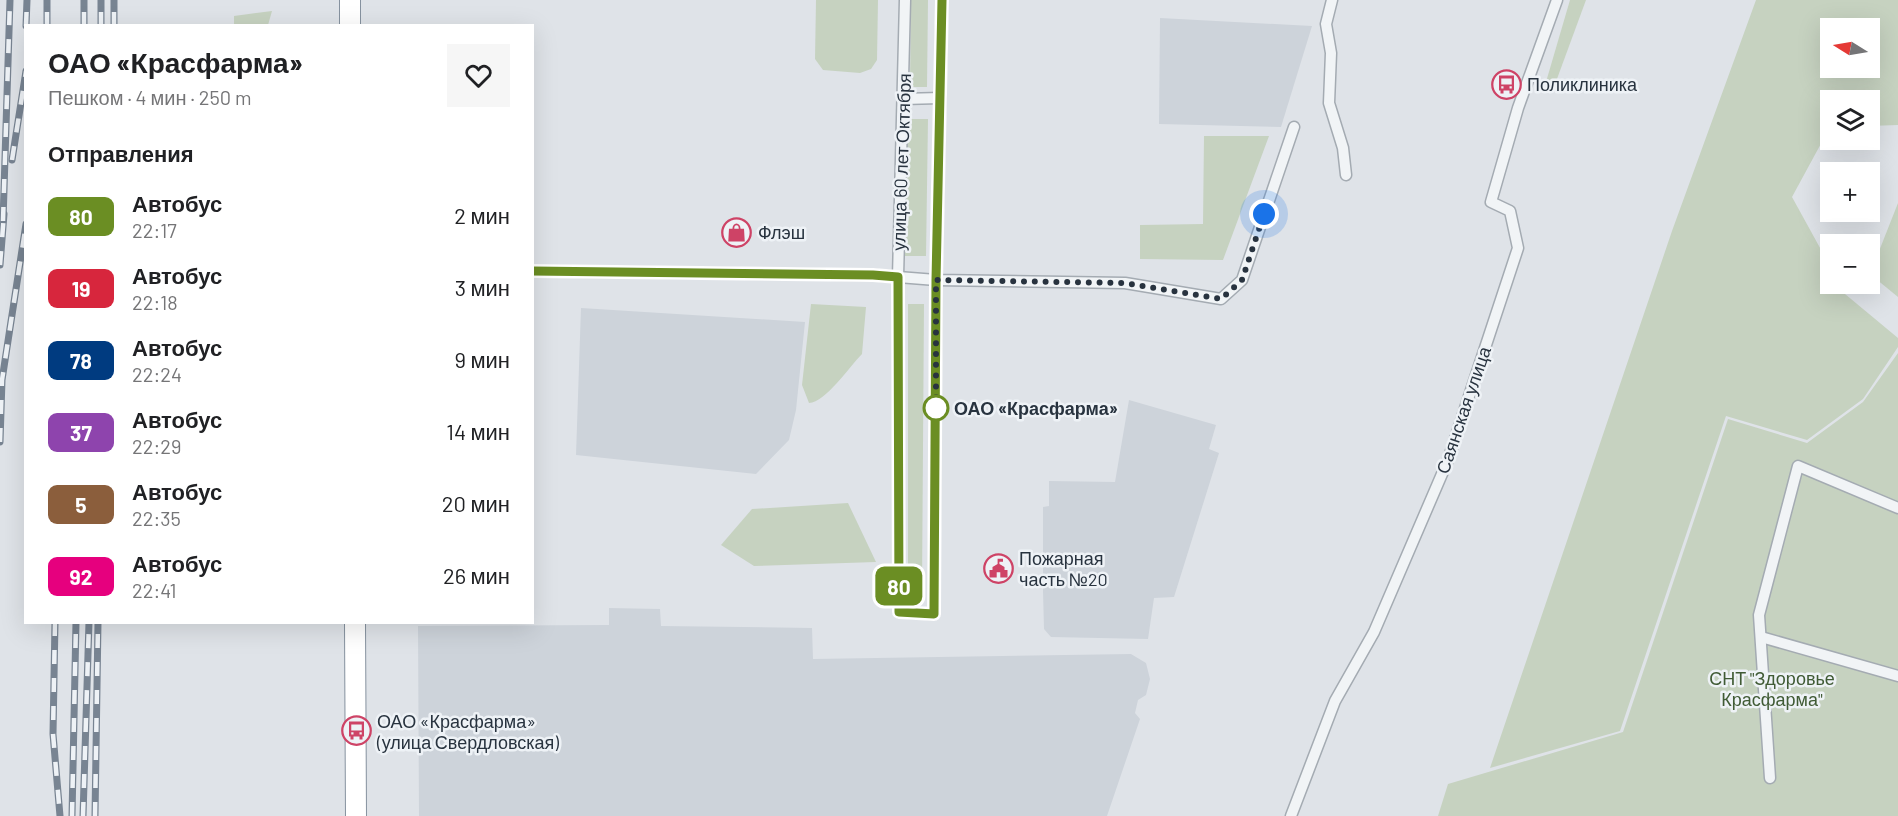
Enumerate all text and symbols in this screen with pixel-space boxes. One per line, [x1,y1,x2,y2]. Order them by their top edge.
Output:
north arrow [1820,18,1880,78]
map controls [1820,18,1880,294]
button: heart [447,44,510,107]
text: ОАО «Красфарма» [48,45,303,79]
bus stop icon: Поликлиника [1490,68,1522,100]
street label: улица 60 лет Октября [887,73,915,251]
place label: Поликлиника [1527,73,1638,95]
text: Пешком · 4 мин · 250 m [48,85,252,109]
button: layers [1820,90,1880,150]
text: Отправления [48,140,194,166]
button: + [1820,162,1880,222]
text: Автобус [132,190,222,216]
your location [1249,199,1279,229]
text: 2 мин [454,202,510,228]
text: 80 [69,204,93,229]
shop icon: Флэш [721,216,753,248]
text: 22:17 [132,218,177,242]
place label: Флэш [758,221,805,243]
button: − [1820,234,1880,294]
text: Автобус [132,262,222,288]
text: 3 мин [455,274,510,300]
text: 19 [72,276,90,301]
text: 22:18 [132,290,178,314]
text: Автобус [132,334,222,360]
street label: Саянская улица [1431,343,1495,476]
text: 9 мин [455,346,510,372]
text: 78 [70,348,92,373]
text: 22:24 [132,362,182,386]
marker: ОАО «Красфарма» [923,395,949,421]
place label: ОАО «Красфарма» [954,397,1118,419]
text: Автобус [132,406,222,432]
text: 14 мин [446,418,510,444]
text: 37 [70,420,92,445]
text: 22:29 [132,434,181,458]
text: Автобус [132,478,222,504]
text: 20 мин [442,490,510,516]
text: 5 [75,492,87,517]
text: 22:35 [132,506,181,530]
place label: Пожарная часть №20 [1019,547,1108,590]
text: Автобус [132,550,222,576]
public building icon: Пожарная часть №20 [982,552,1014,584]
text: 26 мин [443,562,510,588]
text: 92 [70,564,92,589]
line badge: 80 [872,566,926,606]
text: 80 [887,574,911,599]
text: 22:41 [132,578,176,602]
park label: СНТ "Здоровье Красфарма" [1709,667,1835,710]
place label: ОАО «Красфарма» (улица Свердловская) [376,710,559,753]
bus stop icon: ОАО «Красфарма» (улица Свердловская) [340,715,372,747]

